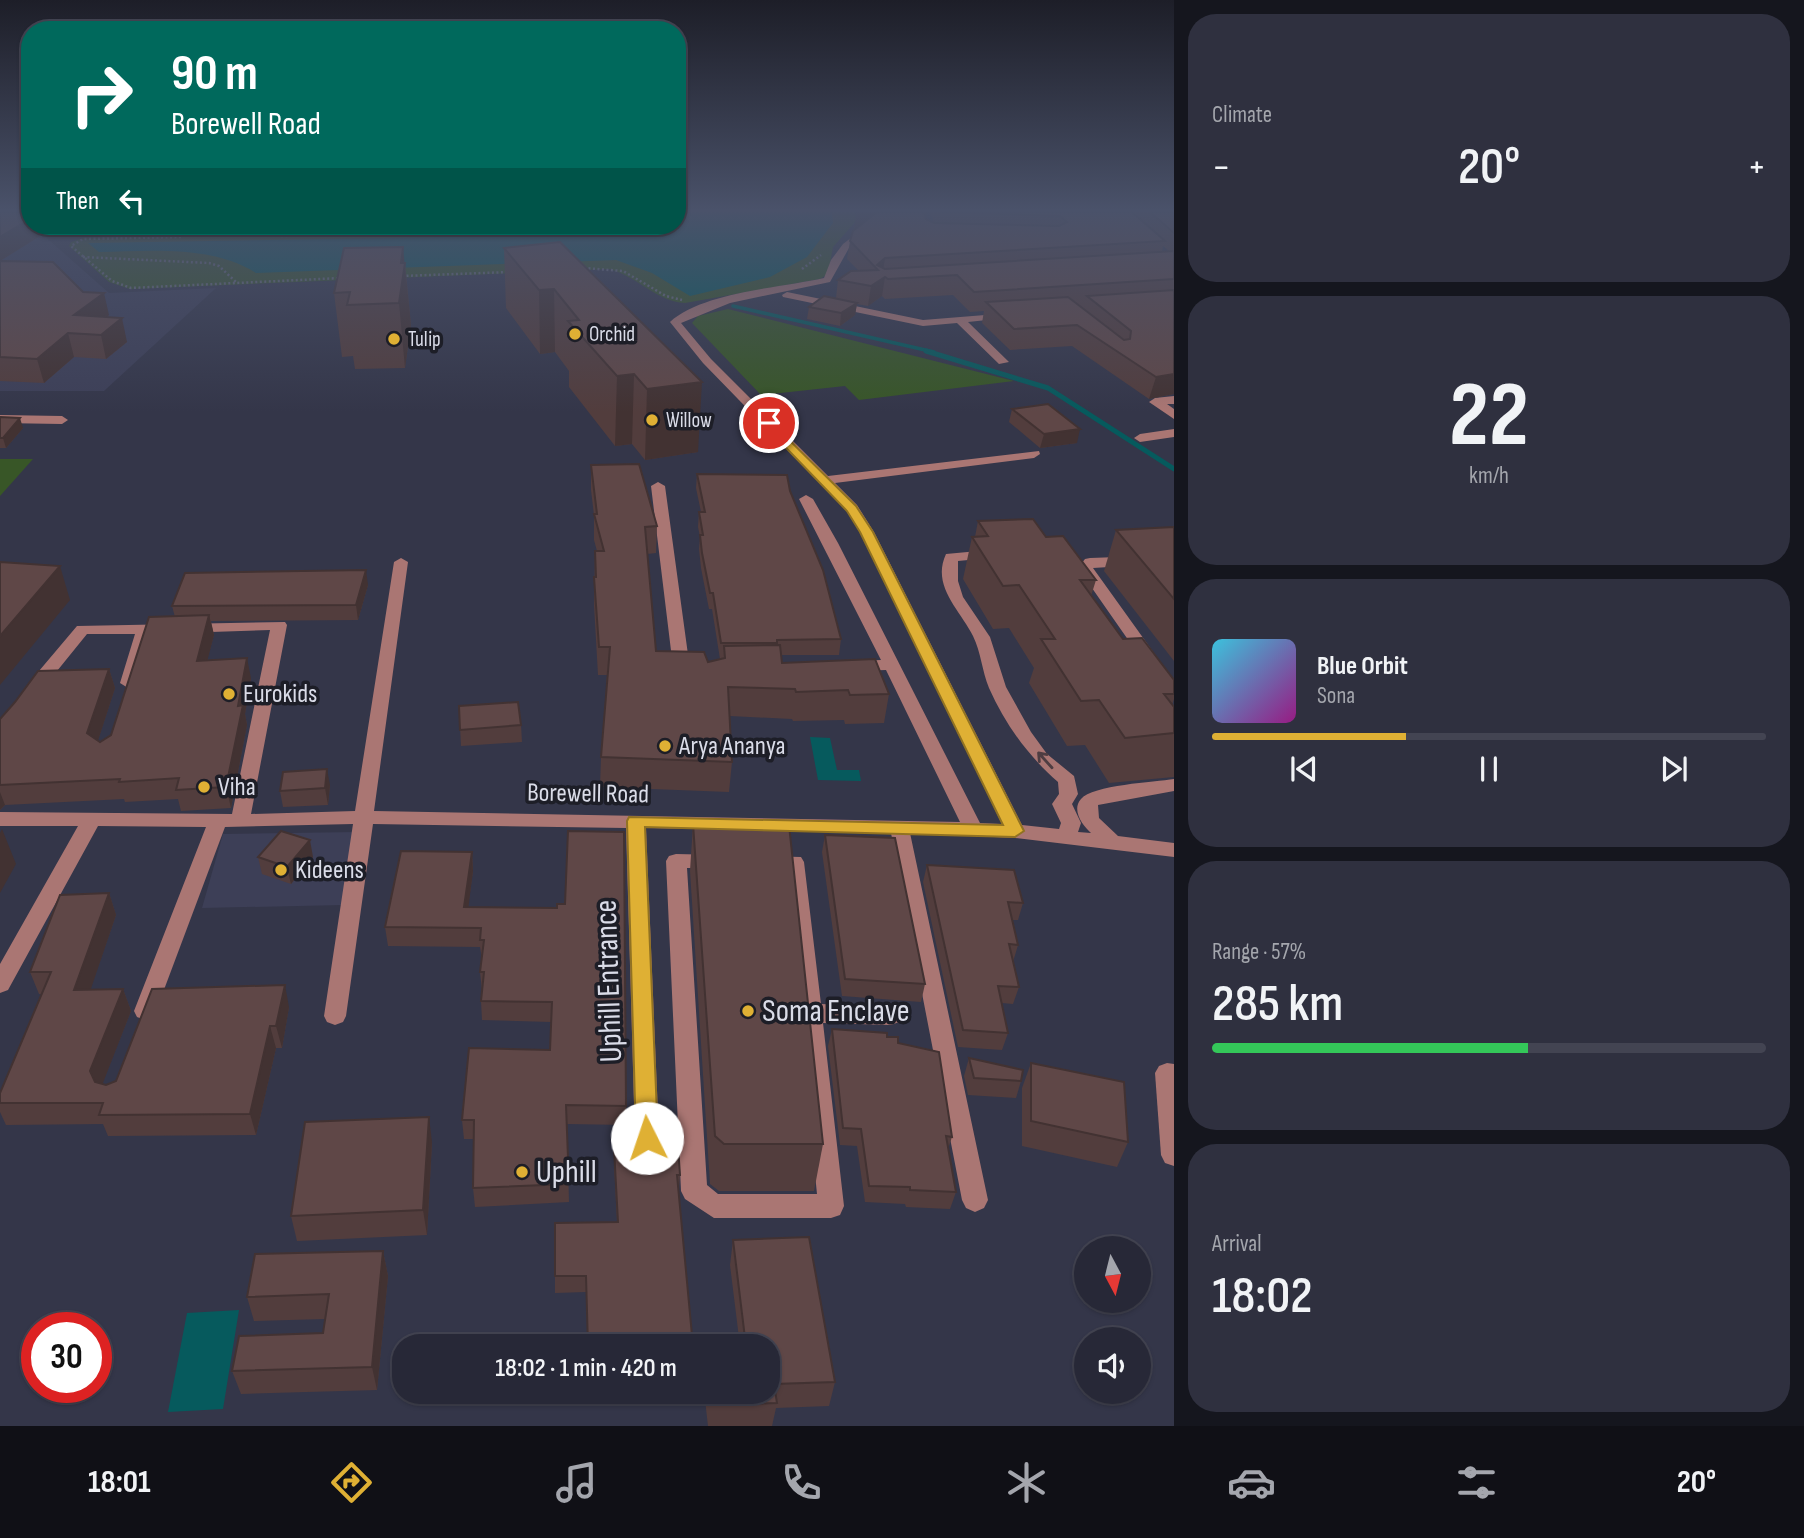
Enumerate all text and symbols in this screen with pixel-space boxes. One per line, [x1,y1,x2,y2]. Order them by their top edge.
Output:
text: 90 m [171,45,258,104]
icon: right [56,49,147,140]
text: Climate [1212,101,1272,129]
text: Borewell Road [171,105,321,144]
text: 20° [1458,136,1520,199]
text: − [1212,145,1231,190]
text: + [1747,145,1766,190]
icon: left [113,182,151,220]
text: Then [56,186,99,217]
place label: Orchid [589,322,635,347]
marker: Orchid [567,326,583,342]
place label: Tulip [408,327,441,352]
marker: Tulip [386,331,402,347]
text: 22 [1449,362,1529,471]
pin [739,393,799,453]
icon: arrive [750,404,788,442]
place label: Willow [666,408,712,433]
marker: Willow [644,412,660,428]
text: km/h [1469,462,1509,490]
text: Blue Orbit [1317,651,1408,682]
place label: Eurokids [243,679,317,710]
text: Sona [1317,682,1355,710]
marker: Eurokids [221,686,237,702]
place label: Arya Ananya [678,731,786,762]
marker: Arya Ananya [657,738,673,754]
icon: previous [1285,750,1323,788]
icon: pause [1470,750,1508,788]
icon: next [1655,750,1693,788]
one-way arrow [1037,752,1053,770]
place label: Viha [218,772,256,803]
street label: Borewell Road [527,777,649,811]
marker: Viha [196,779,212,795]
place label: Kideens [295,855,364,886]
marker: Kideens [273,862,289,878]
street label: Uphill Entrance [587,899,631,1063]
text: Range · 57% [1212,938,1306,966]
text: 285 km [1212,973,1343,1036]
place label: Soma Enclave [762,992,910,1031]
marker: Soma Enclave [740,1003,756,1019]
position arrow [610,1101,684,1175]
place label: Uphill [536,1153,597,1192]
marker: Uphill [514,1164,530,1180]
text: Arrival [1212,1230,1261,1258]
north arrow [1074,1236,1152,1312]
map controls [1074,1236,1151,1404]
text: 18:02 [1212,1265,1312,1328]
speed limit sign: 30 [21,1312,112,1403]
button: sound [1074,1327,1151,1404]
text: 18:02 · 1 min · 420 m [495,1353,677,1384]
icon: directions [327,1458,376,1507]
icon: music [552,1458,601,1507]
icon: phone [777,1458,826,1507]
icon: climate [1002,1458,1051,1507]
icon: car [1227,1458,1276,1507]
icon: filters [1452,1458,1501,1507]
text: 18:01 [88,1463,151,1502]
text: 20° [1677,1463,1716,1502]

